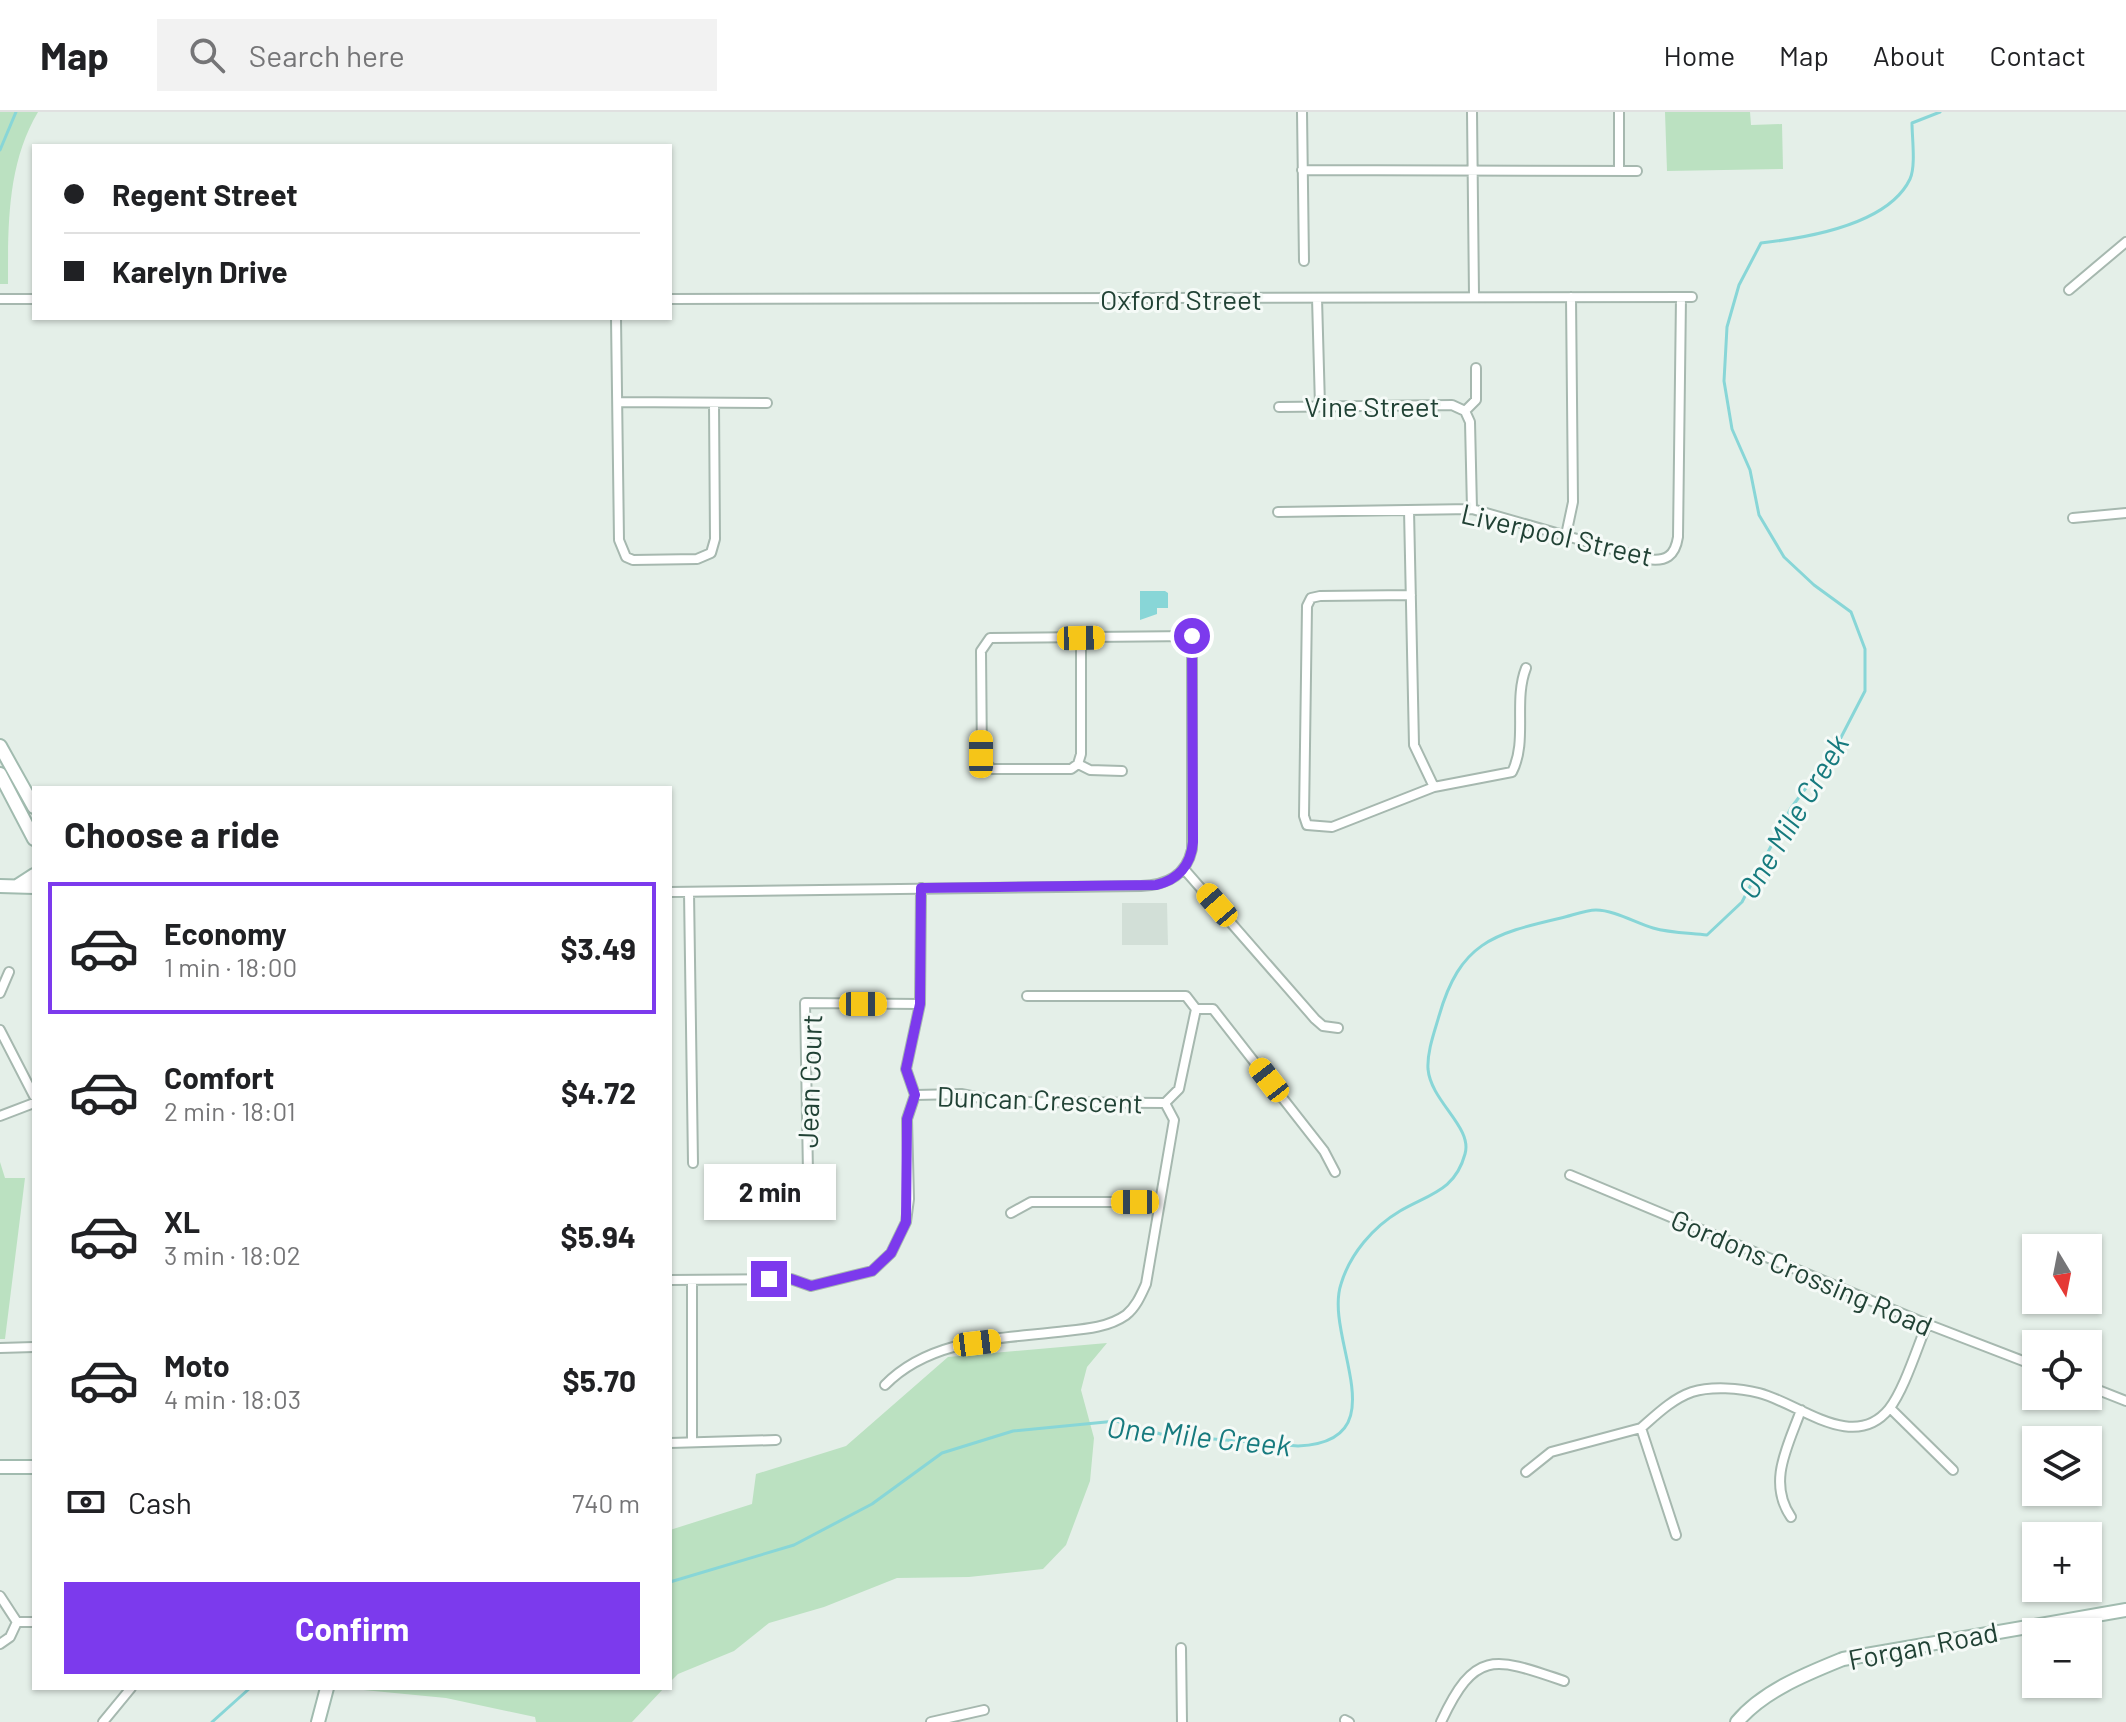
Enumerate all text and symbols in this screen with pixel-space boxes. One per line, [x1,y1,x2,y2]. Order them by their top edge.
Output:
search box [157,19,717,91]
text: Map [40,32,109,78]
icon: search [185,33,229,77]
text: Search here [249,37,405,73]
text: Home [1664,38,1735,72]
text: Map [1779,38,1829,72]
text: About [1873,38,1945,72]
text: Contact [1989,38,2086,72]
text: Regent Street [112,176,298,212]
text: Karelyn Drive [112,253,288,289]
street label: Oxford Street [1100,282,1262,316]
street label: Vine Street [1304,389,1440,423]
street label: Liverpool Street [1458,495,1656,573]
route start [1174,618,1210,654]
car [1057,626,1105,650]
water label: One Mile Creek [1729,727,1855,905]
car [969,730,993,778]
text: Choose a ride [64,812,280,855]
car [1192,879,1242,931]
icon: car [68,912,140,984]
text: Economy [164,915,287,951]
text: $3.49 [560,930,636,966]
text: 1 min · 18:00 [164,951,297,982]
car [839,992,887,1016]
street label: Jean Court [790,1013,828,1149]
car [1245,1054,1293,1106]
icon: car [68,1056,140,1128]
text: Comfort [164,1059,274,1095]
text: $4.72 [561,1074,636,1110]
street label: Duncan Crescent [936,1078,1144,1120]
text: 2 min · 18:01 [164,1095,296,1126]
callout: 2 min [703,1163,835,1219]
text: 2 min [739,1176,801,1207]
car [1111,1190,1159,1214]
icon: car [68,1200,140,1272]
street label: Gordons Crossing Road [1666,1202,1938,1342]
text: XL [164,1203,200,1239]
text: $5.94 [560,1218,636,1254]
north arrow [2022,1234,2102,1314]
map controls [2022,1234,2102,1698]
text: 3 min · 18:02 [164,1239,301,1270]
route end [751,1261,787,1297]
car [952,1328,1002,1358]
button: locate [2022,1330,2102,1410]
icon: car [68,1344,140,1416]
text: Moto [164,1347,230,1383]
text: $5.70 [563,1362,636,1398]
text: 4 min · 18:03 [164,1383,301,1414]
water label: One Mile Creek [1105,1407,1293,1463]
button: layers [2022,1426,2102,1506]
icon: cash [64,1480,108,1524]
text: Cash [128,1484,192,1520]
text: 740 m [572,1487,640,1518]
button: + [2022,1522,2102,1602]
button: Confirm [64,1582,640,1674]
street label: Forgan Road [1845,1614,2001,1676]
button: − [2022,1618,2102,1698]

